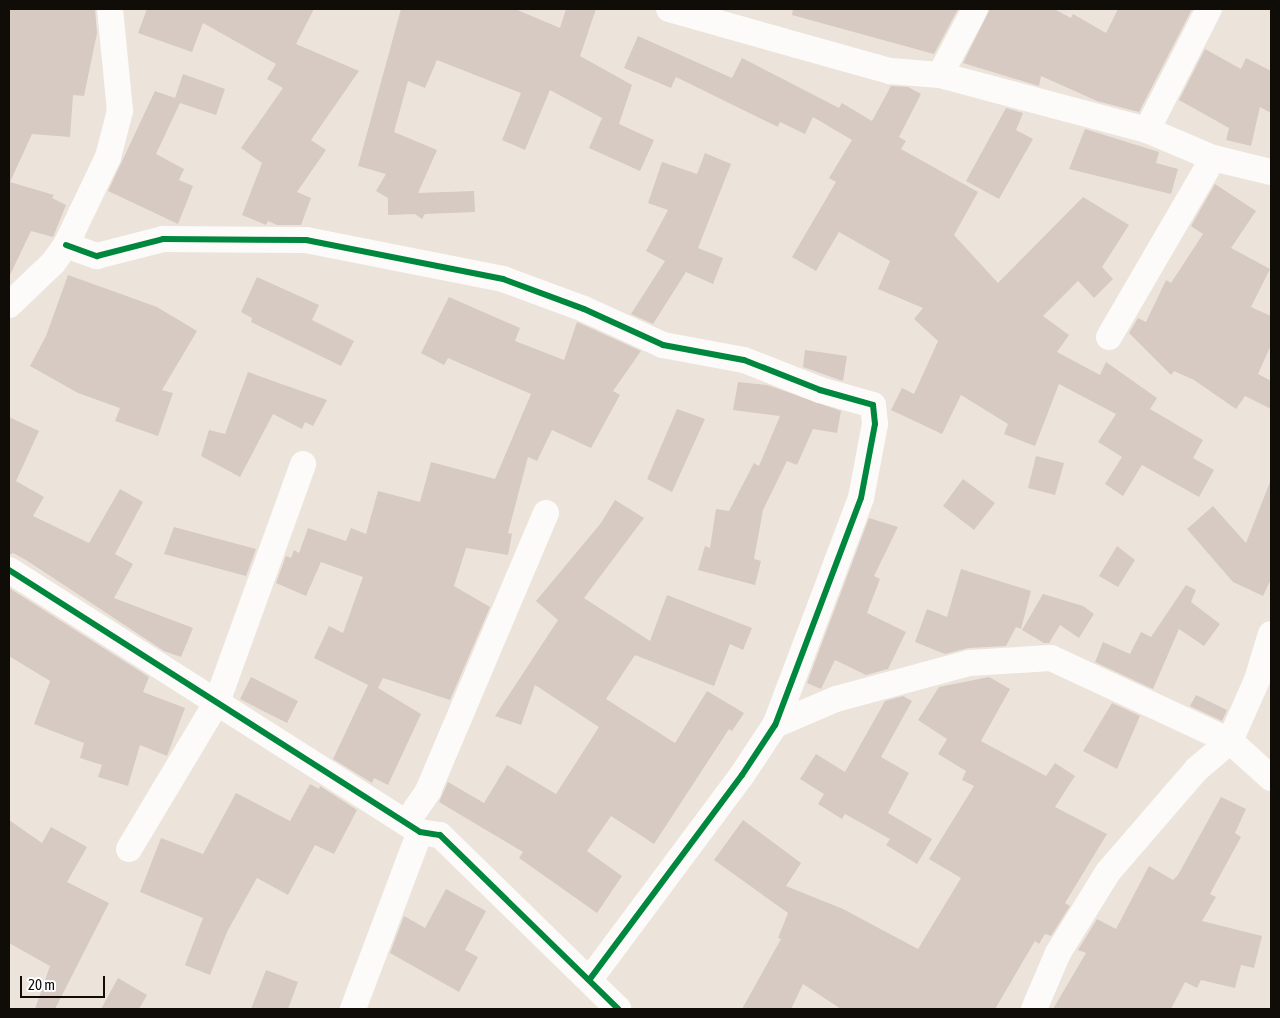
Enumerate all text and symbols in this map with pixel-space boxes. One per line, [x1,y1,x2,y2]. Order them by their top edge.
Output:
scale bar [22,966,108,998]
text: 20 m [28,976,55,993]

